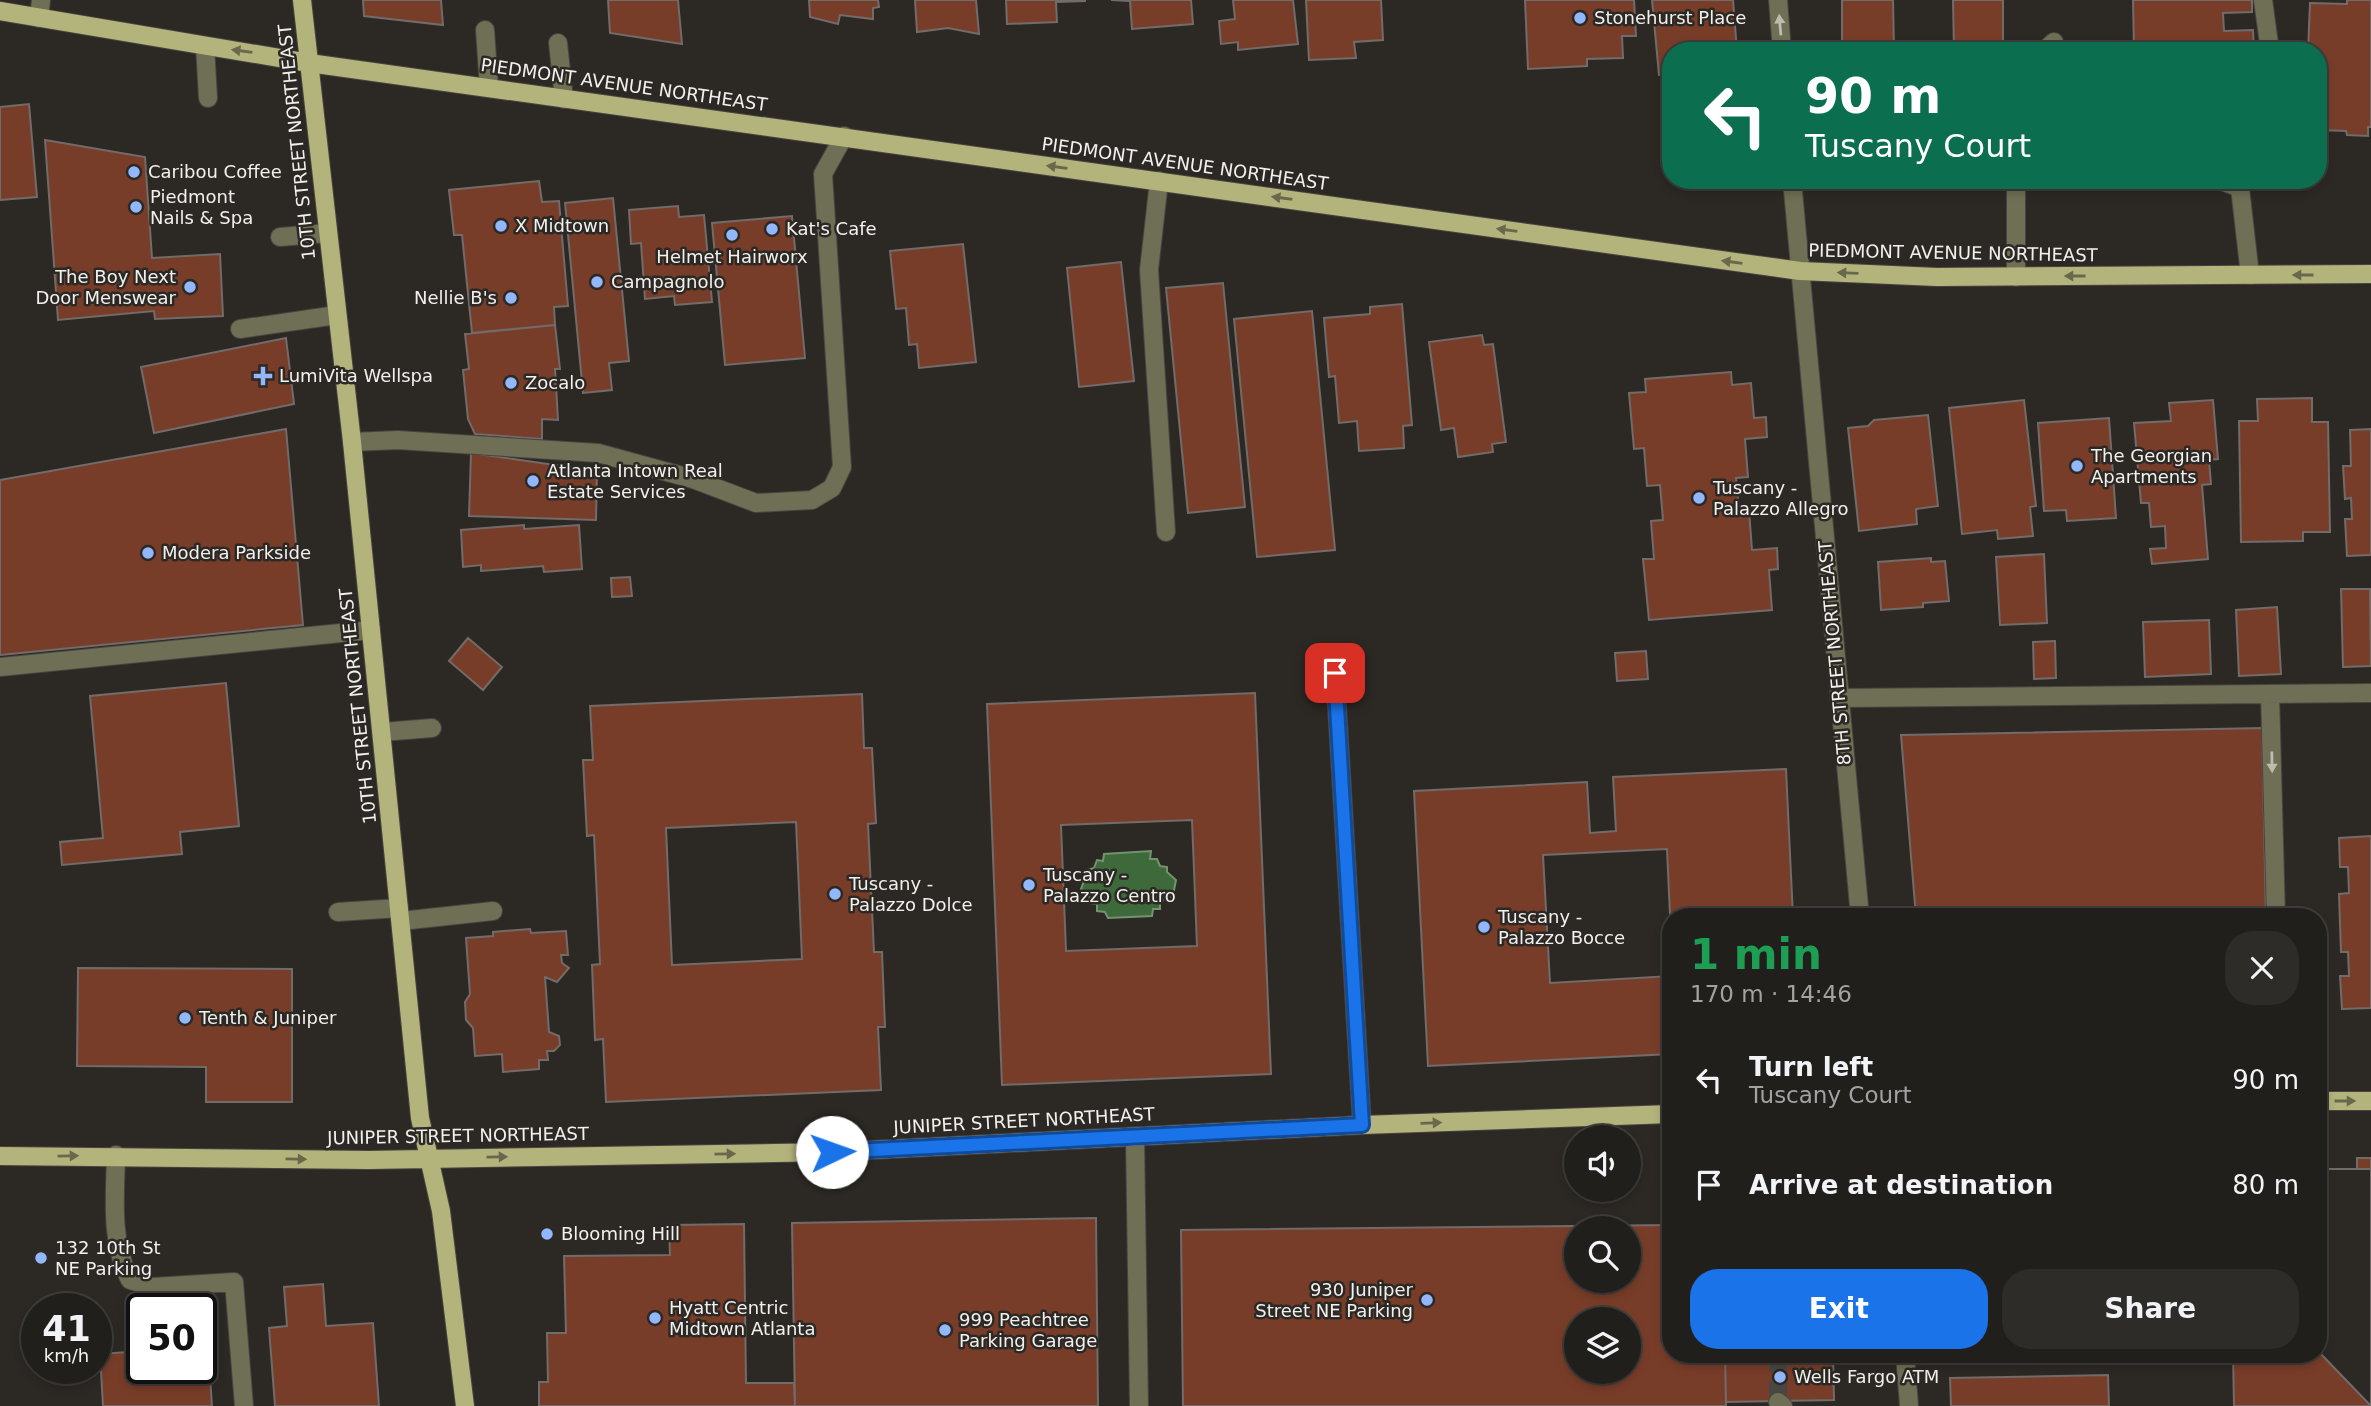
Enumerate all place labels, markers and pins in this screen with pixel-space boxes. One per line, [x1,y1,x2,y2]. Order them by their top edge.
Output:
place label: Stonehurst Place [1594,7,1746,28]
marker: Stonehurst Place [1572,10,1588,26]
place label: Caribou Coffee [148,161,282,182]
marker: Caribou Coffee [126,164,142,180]
place label: Piedmont Nails & Spa [150,186,253,228]
marker: Piedmont Nails & Spa [128,199,144,215]
place label: X Midtown [515,215,609,236]
marker: X Midtown [493,218,509,234]
place label: Kat's Cafe [786,218,877,239]
marker: Kat's Cafe [764,221,780,237]
marker: Helmet Hairworx [724,227,740,243]
place label: Helmet Hairworx [656,246,808,267]
place label: The Boy Next Door Menswear [35,266,177,308]
place label: Campagnolo [611,271,724,292]
marker: Campagnolo [589,274,605,290]
marker: The Boy Next Door Menswear [182,279,198,295]
place label: Nellie B's [414,287,497,308]
marker: Nellie B's [503,290,519,306]
place label: LumiVita Wellspa [279,365,433,386]
marker: LumiVita Wellspa [253,366,273,386]
place label: Zocalo [525,372,585,393]
marker: Zocalo [503,375,519,391]
place label: The Georgian Apartments [2090,445,2212,487]
marker: The Georgian Apartments [2069,458,2085,474]
place label: Atlanta Intown Real Estate Services [547,460,723,502]
marker: Atlanta Intown Real Estate Services [525,473,541,489]
place label: Tuscany - Palazzo Allegro [1712,477,1849,519]
marker: Tuscany - Palazzo Allegro [1691,490,1707,506]
place label: Modera Parkside [162,542,311,563]
marker: Modera Parkside [140,545,156,561]
pin [1305,643,1365,703]
place label: Tuscany - Palazzo Centro [1042,864,1176,906]
place label: Tuscany - Palazzo Dolce [848,873,973,915]
marker: Tuscany - Palazzo Centro [1021,877,1037,893]
marker: Tuscany - Palazzo Dolce [827,886,843,902]
place label: Tuscany - Palazzo Bocce [1497,906,1625,948]
marker: Tuscany - Palazzo Bocce [1476,919,1492,935]
place label: Tenth & Juniper [198,1007,337,1028]
marker: Tenth & Juniper [177,1010,193,1026]
place label: Blooming Hill [561,1223,680,1244]
marker: Blooming Hill [539,1226,555,1242]
place label: 132 10th St NE Parking [55,1237,161,1279]
marker: 132 10th St NE Parking [33,1250,49,1266]
place label: 930 Juniper Street NE Parking [1255,1279,1414,1321]
marker: 930 Juniper Street NE Parking [1419,1292,1435,1308]
place label: Hyatt Centric Midtown Atlanta [669,1297,815,1339]
place label: 999 Peachtree Parking Garage [959,1309,1097,1351]
marker: Hyatt Centric Midtown Atlanta [647,1310,663,1326]
marker: 999 Peachtree Parking Garage [937,1322,953,1338]
place label: Wells Fargo ATM [1794,1366,1939,1387]
marker: Wells Fargo ATM [1772,1369,1788,1385]

